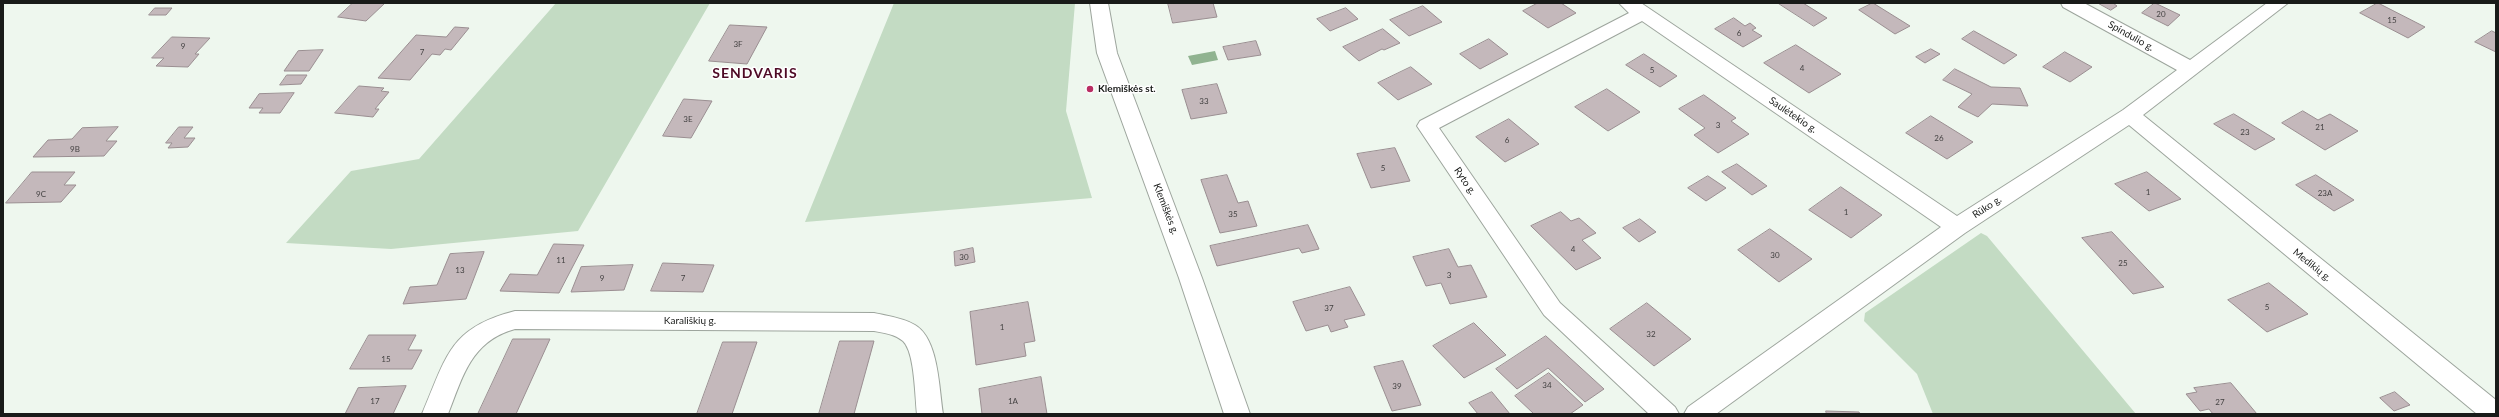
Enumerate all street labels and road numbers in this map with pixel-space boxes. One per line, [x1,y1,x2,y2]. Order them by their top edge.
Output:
street label: Spindulio g. [2106,18,2156,54]
street label: Saulėtekio g. [1767,94,1819,136]
street label: Ryto g. [1451,165,1479,197]
street label: Klemiškės g. [1151,182,1181,236]
street label: Rūko g. [1970,193,2004,221]
street label: Medikių g. [2291,246,2333,284]
street label: Karališkių g. [664,315,716,327]

